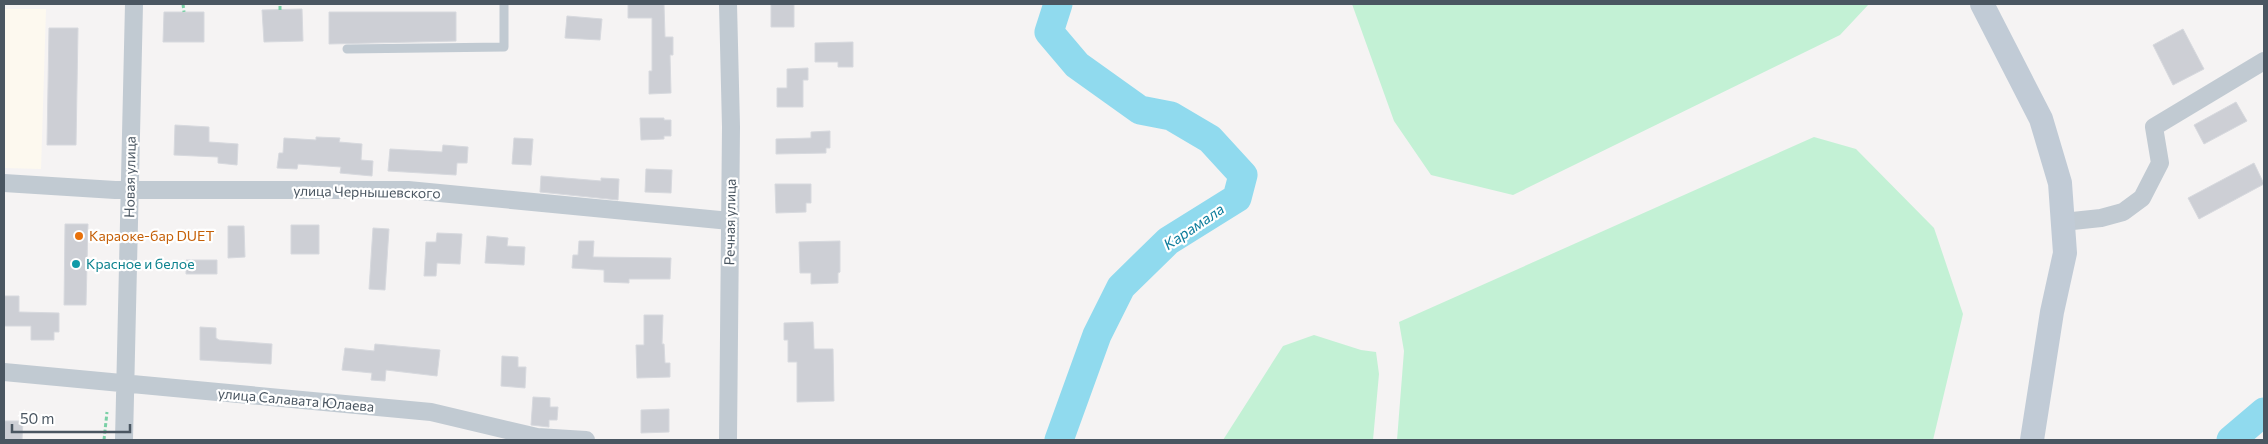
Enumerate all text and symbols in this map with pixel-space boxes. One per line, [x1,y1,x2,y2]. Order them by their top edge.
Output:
street label: Новая улица [120,136,139,218]
street label: Речная улица [720,178,739,266]
street label: улица Чернышевского [293,182,441,201]
water label: Карамала [1160,199,1227,253]
place label: Караоке-бар DUET [89,227,214,244]
marker: Караоке-бар DUET [73,230,85,242]
place label: Красное и белое [86,255,195,272]
marker: Красное и белое [70,258,82,270]
street label: улица Салавата Юлаева [217,384,375,415]
scale bar [12,402,130,434]
text: 50 m [20,409,54,427]

